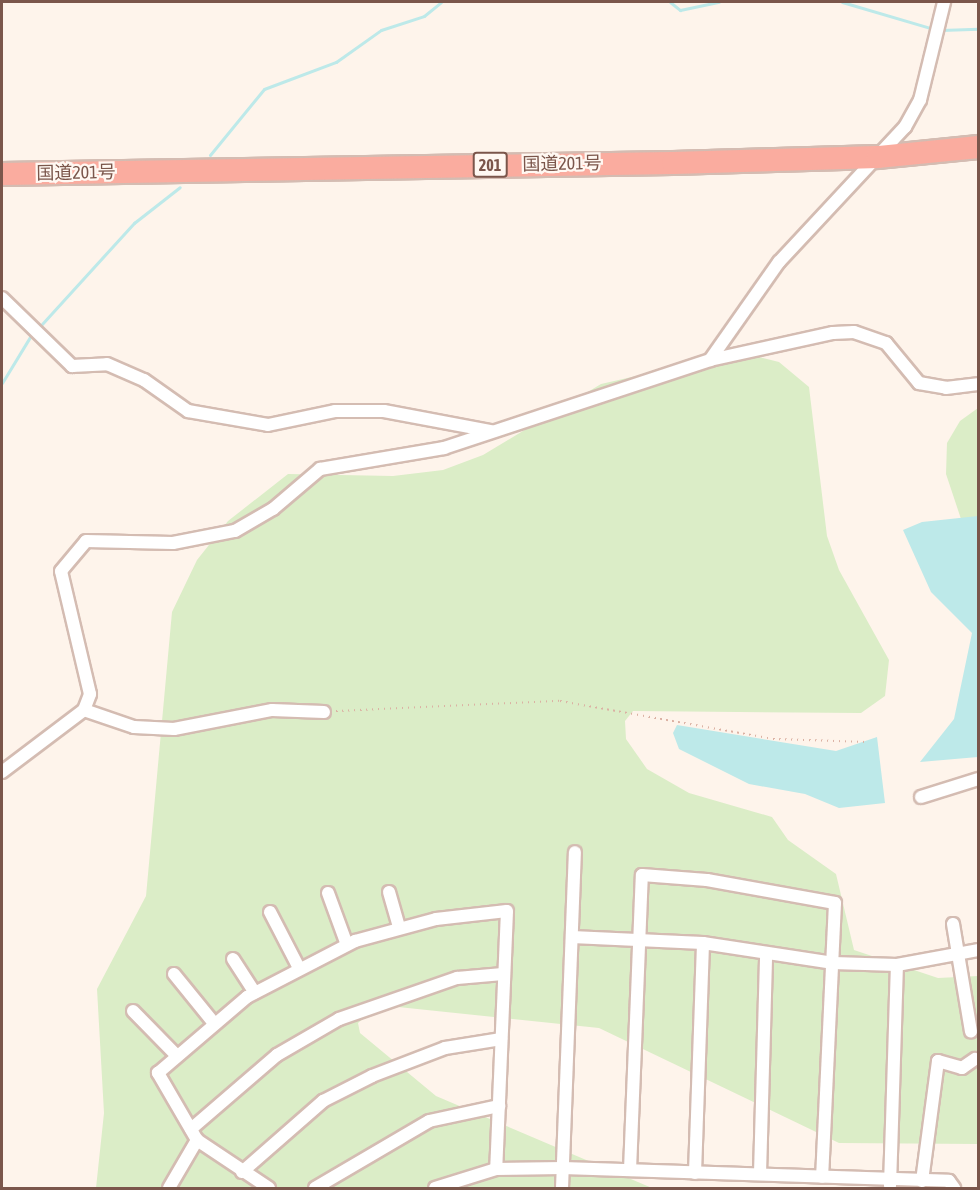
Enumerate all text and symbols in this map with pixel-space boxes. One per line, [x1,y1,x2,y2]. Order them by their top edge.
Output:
road number: 201 [472,152,508,178]
street label: 国道201号 [522,153,602,175]
street label: 国道201号 [36,162,116,184]

